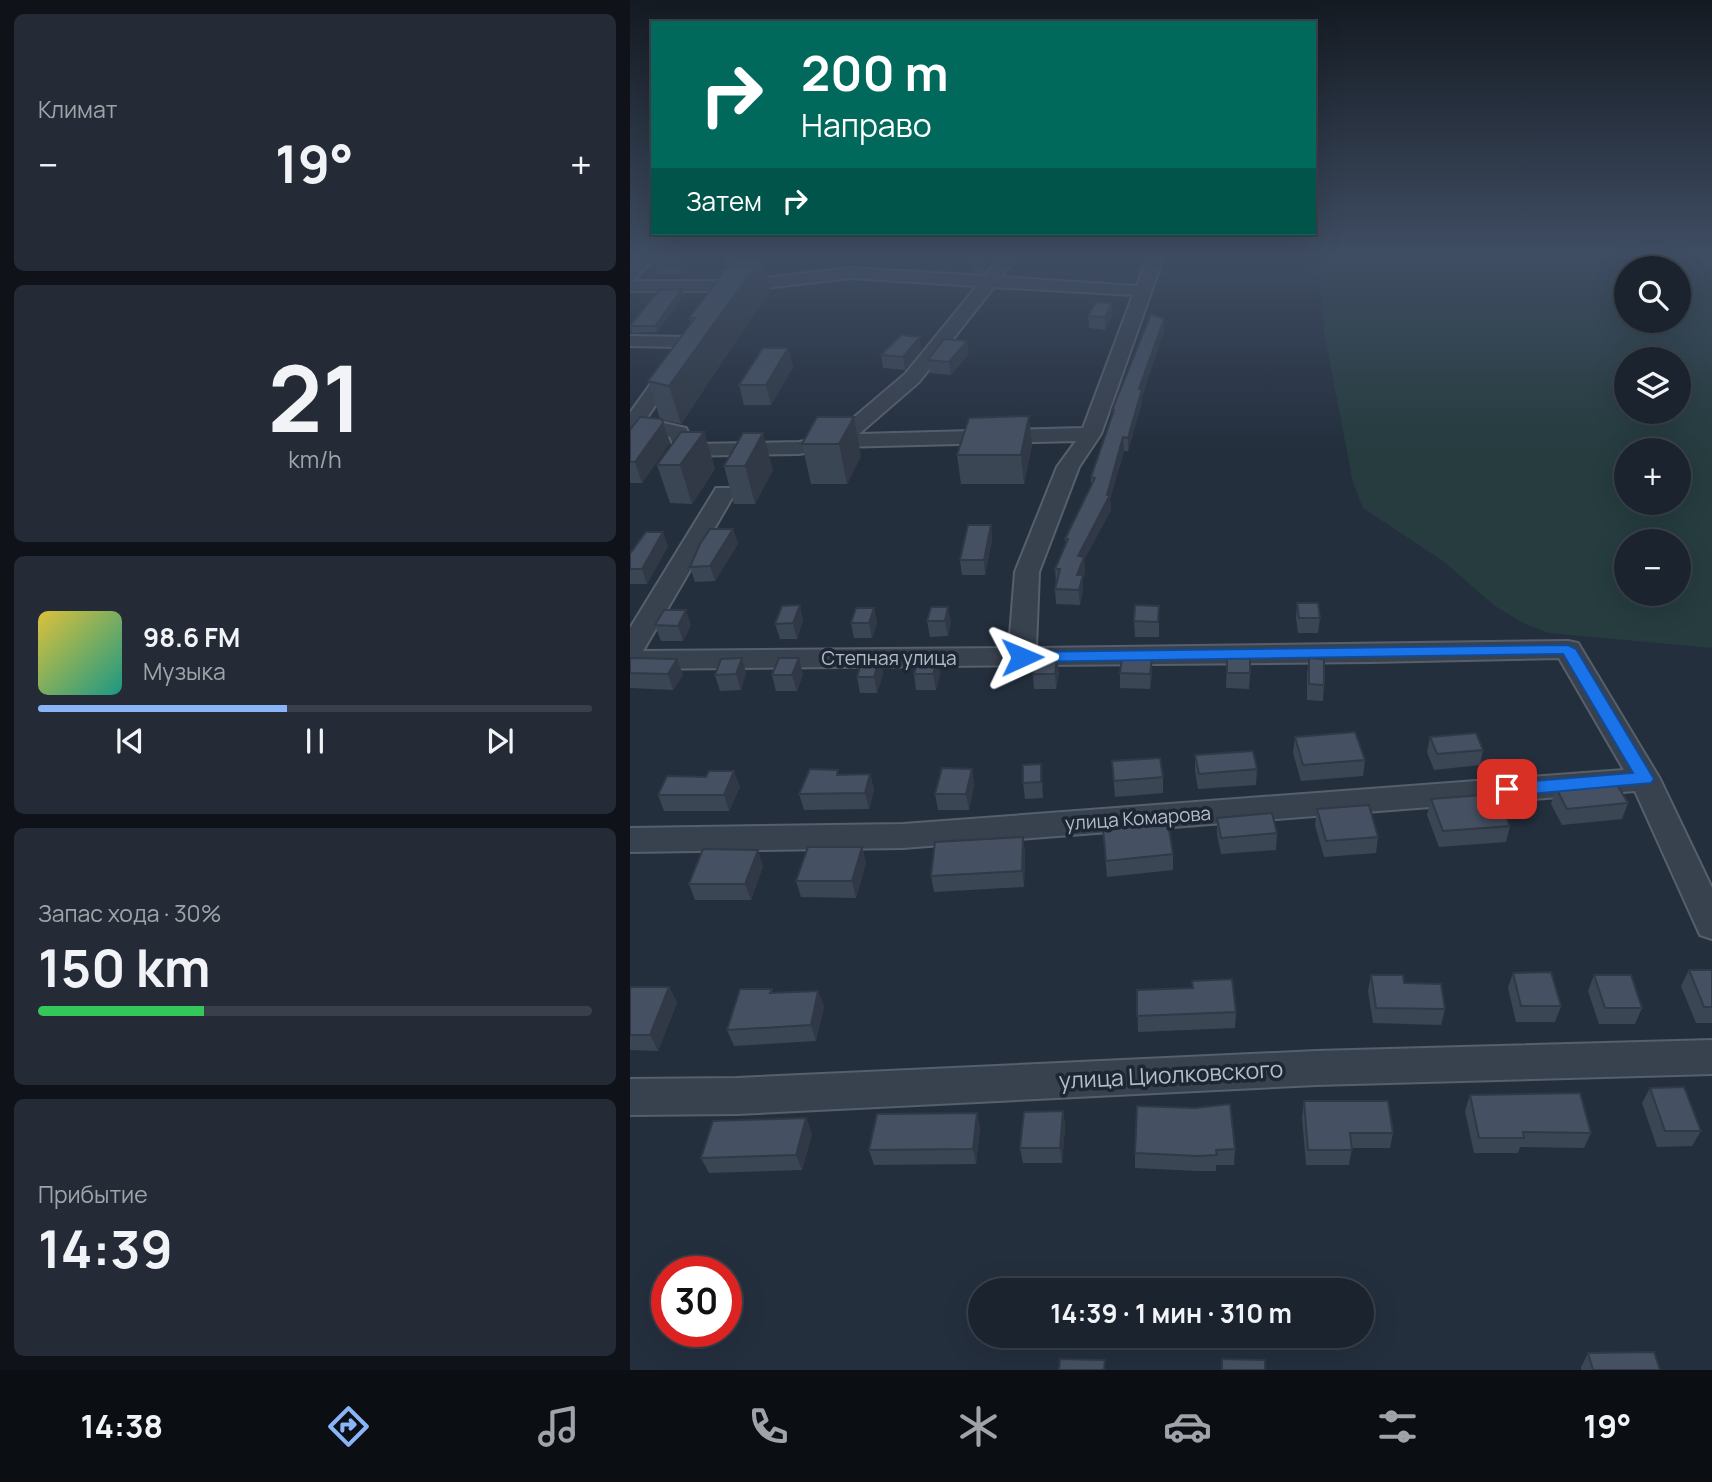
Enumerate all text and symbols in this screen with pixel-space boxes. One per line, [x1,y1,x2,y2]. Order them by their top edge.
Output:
text: 200 m [801,39,949,106]
icon: right [686,49,777,140]
text: Климат [38,93,117,125]
text: Направо [801,103,932,147]
text: 19° [275,128,354,199]
text: − [38,138,59,190]
text: + [570,138,592,190]
icon: right [776,182,814,220]
text: Затем [686,183,762,219]
map controls [1614,256,1691,606]
button: search [1614,256,1691,333]
text: 21 [268,335,362,459]
button: layers [1614,347,1691,424]
button: + [1614,438,1691,515]
text: km/h [288,443,342,475]
button: − [1614,529,1691,606]
text: 98.6 FM [143,619,240,655]
position arrow [985,620,1059,694]
street label: Степная улица [822,645,956,671]
text: Музыка [143,655,226,687]
icon: previous [111,722,149,760]
icon: pause [296,722,334,760]
icon: next [481,722,519,760]
pin [1477,759,1537,819]
icon: arrive [1488,770,1526,808]
street label: улица Комарова [1064,800,1212,836]
text: Запас хода · 30% [38,897,221,929]
text: 150 km [38,932,211,1003]
street label: улица Циолковского [1058,1052,1284,1096]
text: Прибытие [38,1178,148,1210]
text: 14:39 [38,1213,173,1284]
speed limit sign: 30 [651,1256,742,1347]
text: 14:39 · 1 мин · 310 m [1050,1295,1292,1331]
icon: directions [324,1402,373,1451]
icon: music [534,1402,583,1451]
icon: phone [744,1402,793,1451]
icon: climate [954,1402,1003,1451]
icon: car [1163,1402,1212,1451]
icon: filters [1373,1402,1422,1451]
text: 14:38 [80,1404,163,1448]
text: 19° [1583,1404,1632,1448]

